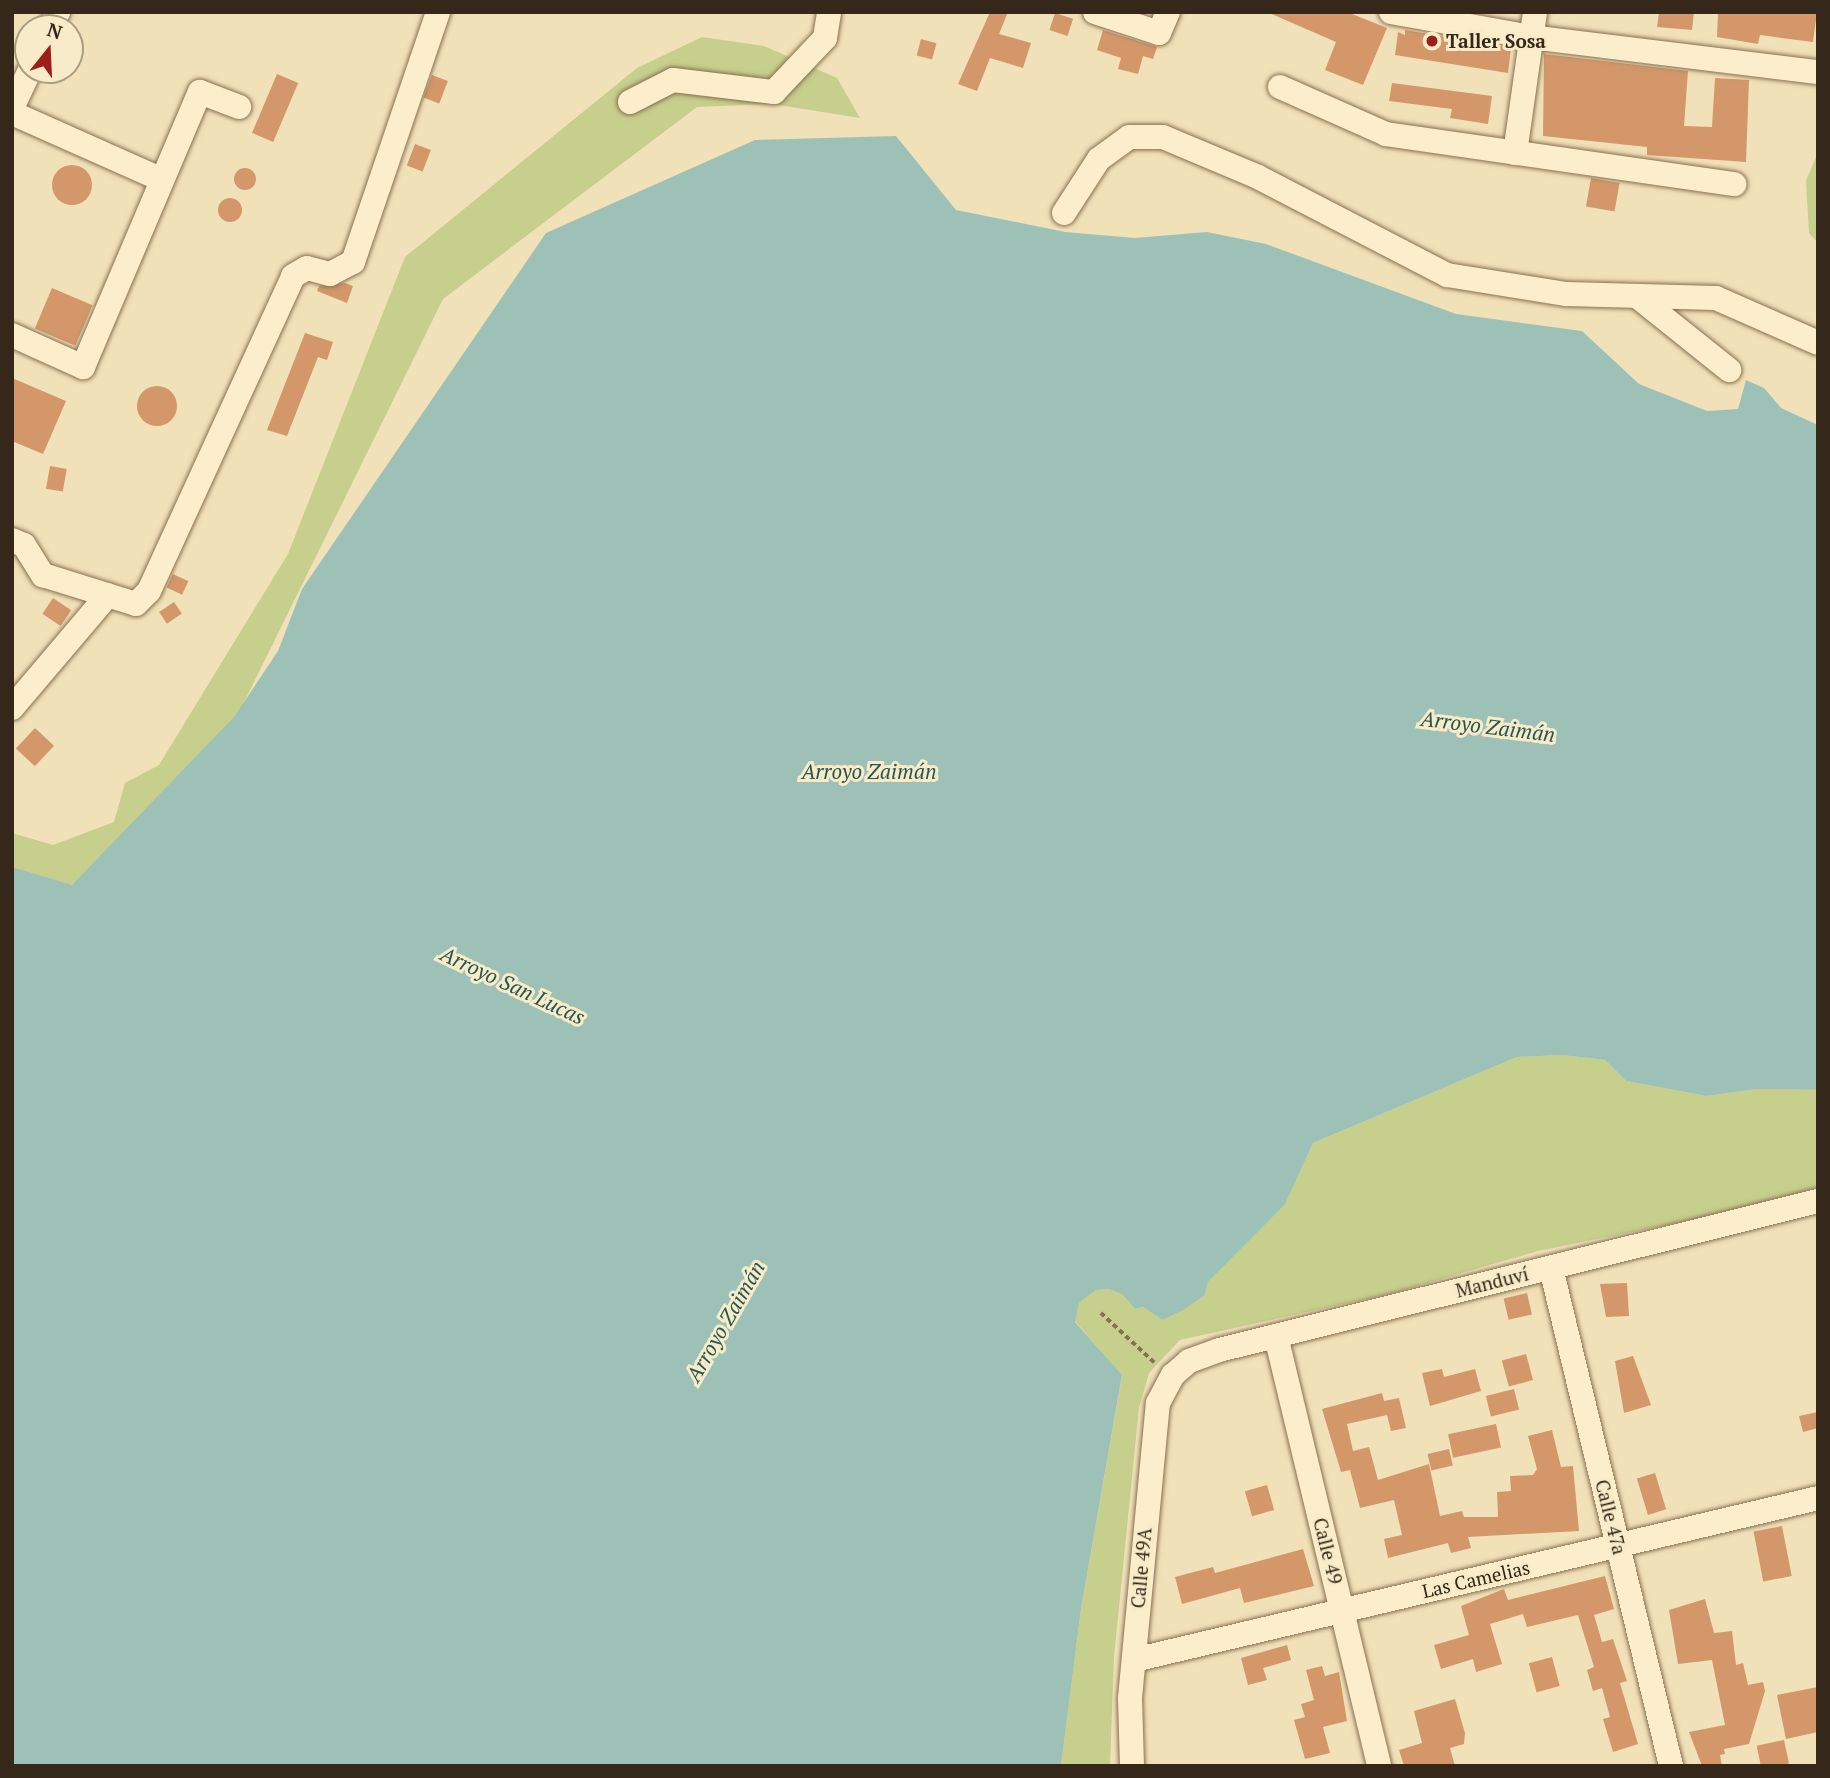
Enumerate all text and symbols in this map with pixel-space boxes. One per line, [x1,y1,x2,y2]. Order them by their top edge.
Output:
north arrow [14,14,84,84]
text: N [44,16,66,45]
place label: Taller Sosa [1446,30,1546,52]
marker: Taller Sosa [1424,33,1440,49]
water label: Arroyo Zaimán [1419,705,1557,747]
water label: Arroyo Zaimán [801,758,937,784]
water label: Arroyo San Lucas [437,941,589,1029]
water label: Arroyo Zaimán [680,1256,770,1386]
street label: Manduví [1453,1262,1531,1302]
street label: Calle 47a [1591,1477,1631,1557]
street label: Calle 49 [1309,1515,1347,1587]
street label: Calle 49A [1126,1527,1156,1609]
street label: Las Camelias [1420,1556,1532,1602]

